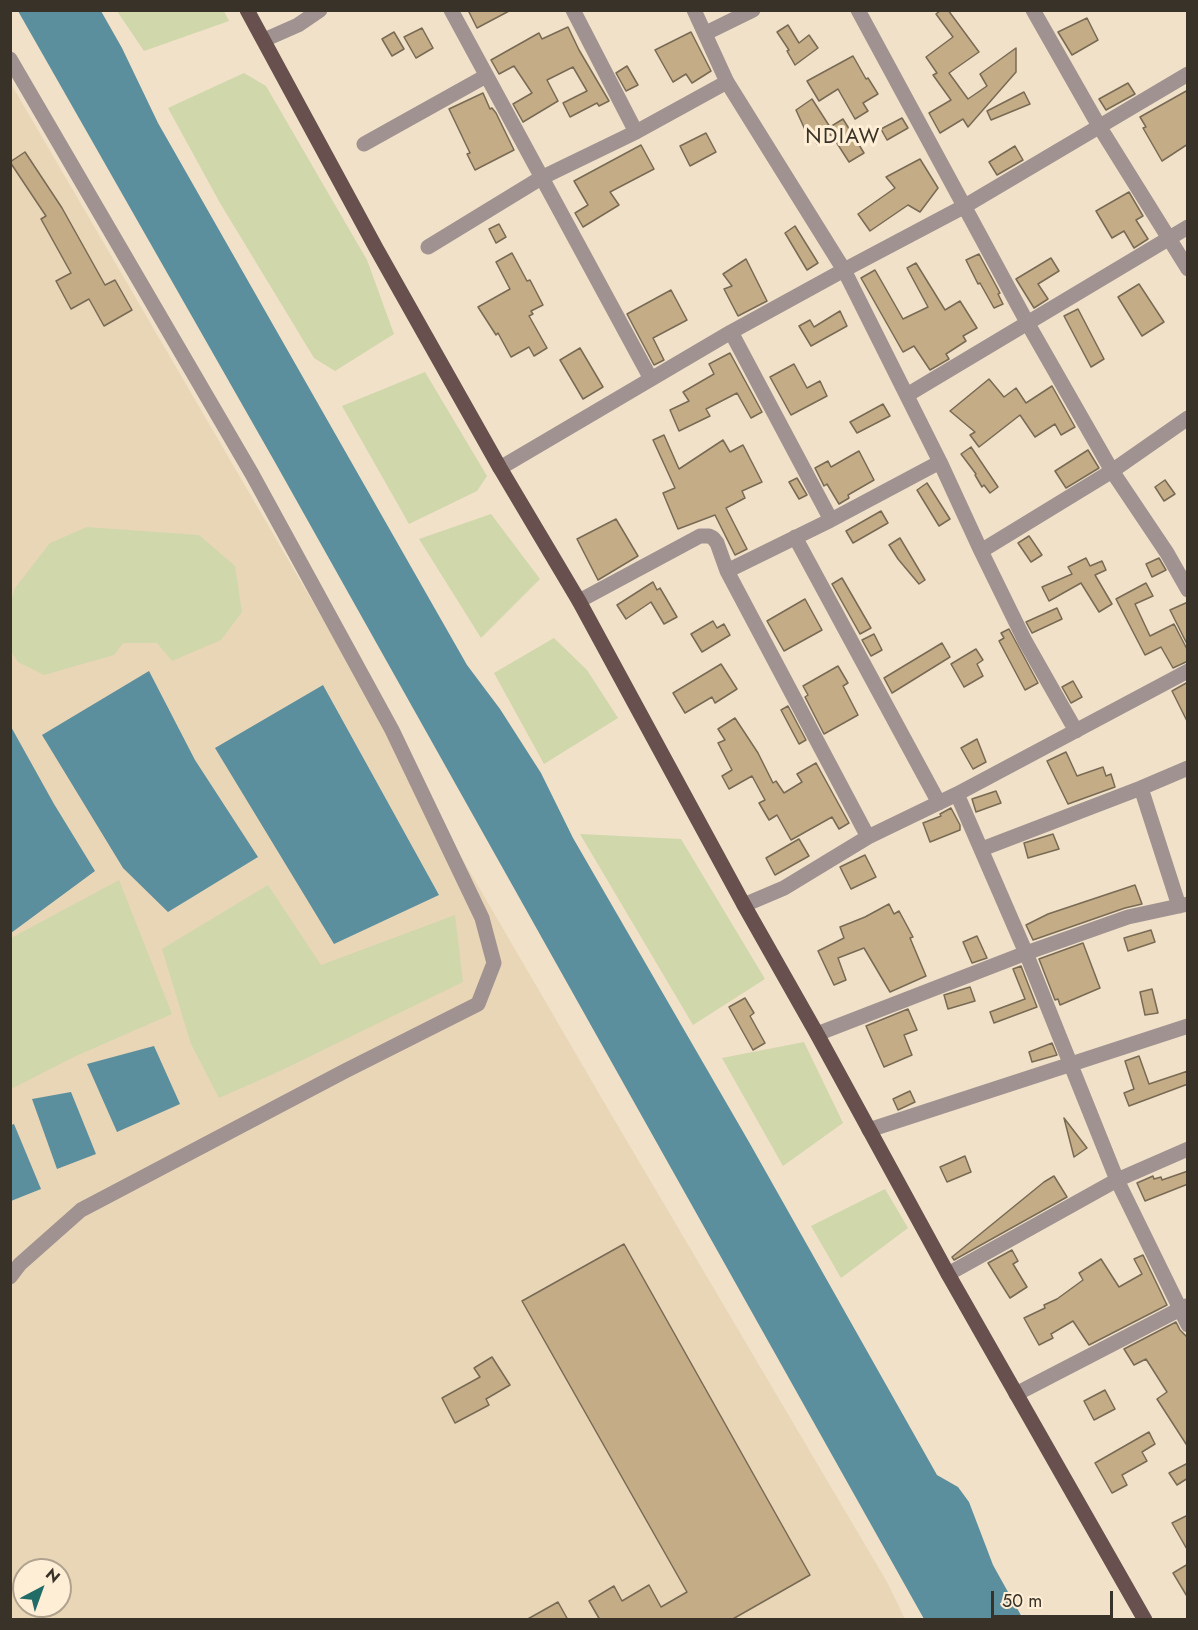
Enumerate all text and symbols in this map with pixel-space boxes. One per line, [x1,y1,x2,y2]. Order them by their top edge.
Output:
district label: NDIAW [805,125,881,151]
north arrow [12,1558,72,1618]
text: N [40,1563,65,1588]
scale bar [994,1579,1116,1617]
text: 50 m [1002,1588,1042,1614]

